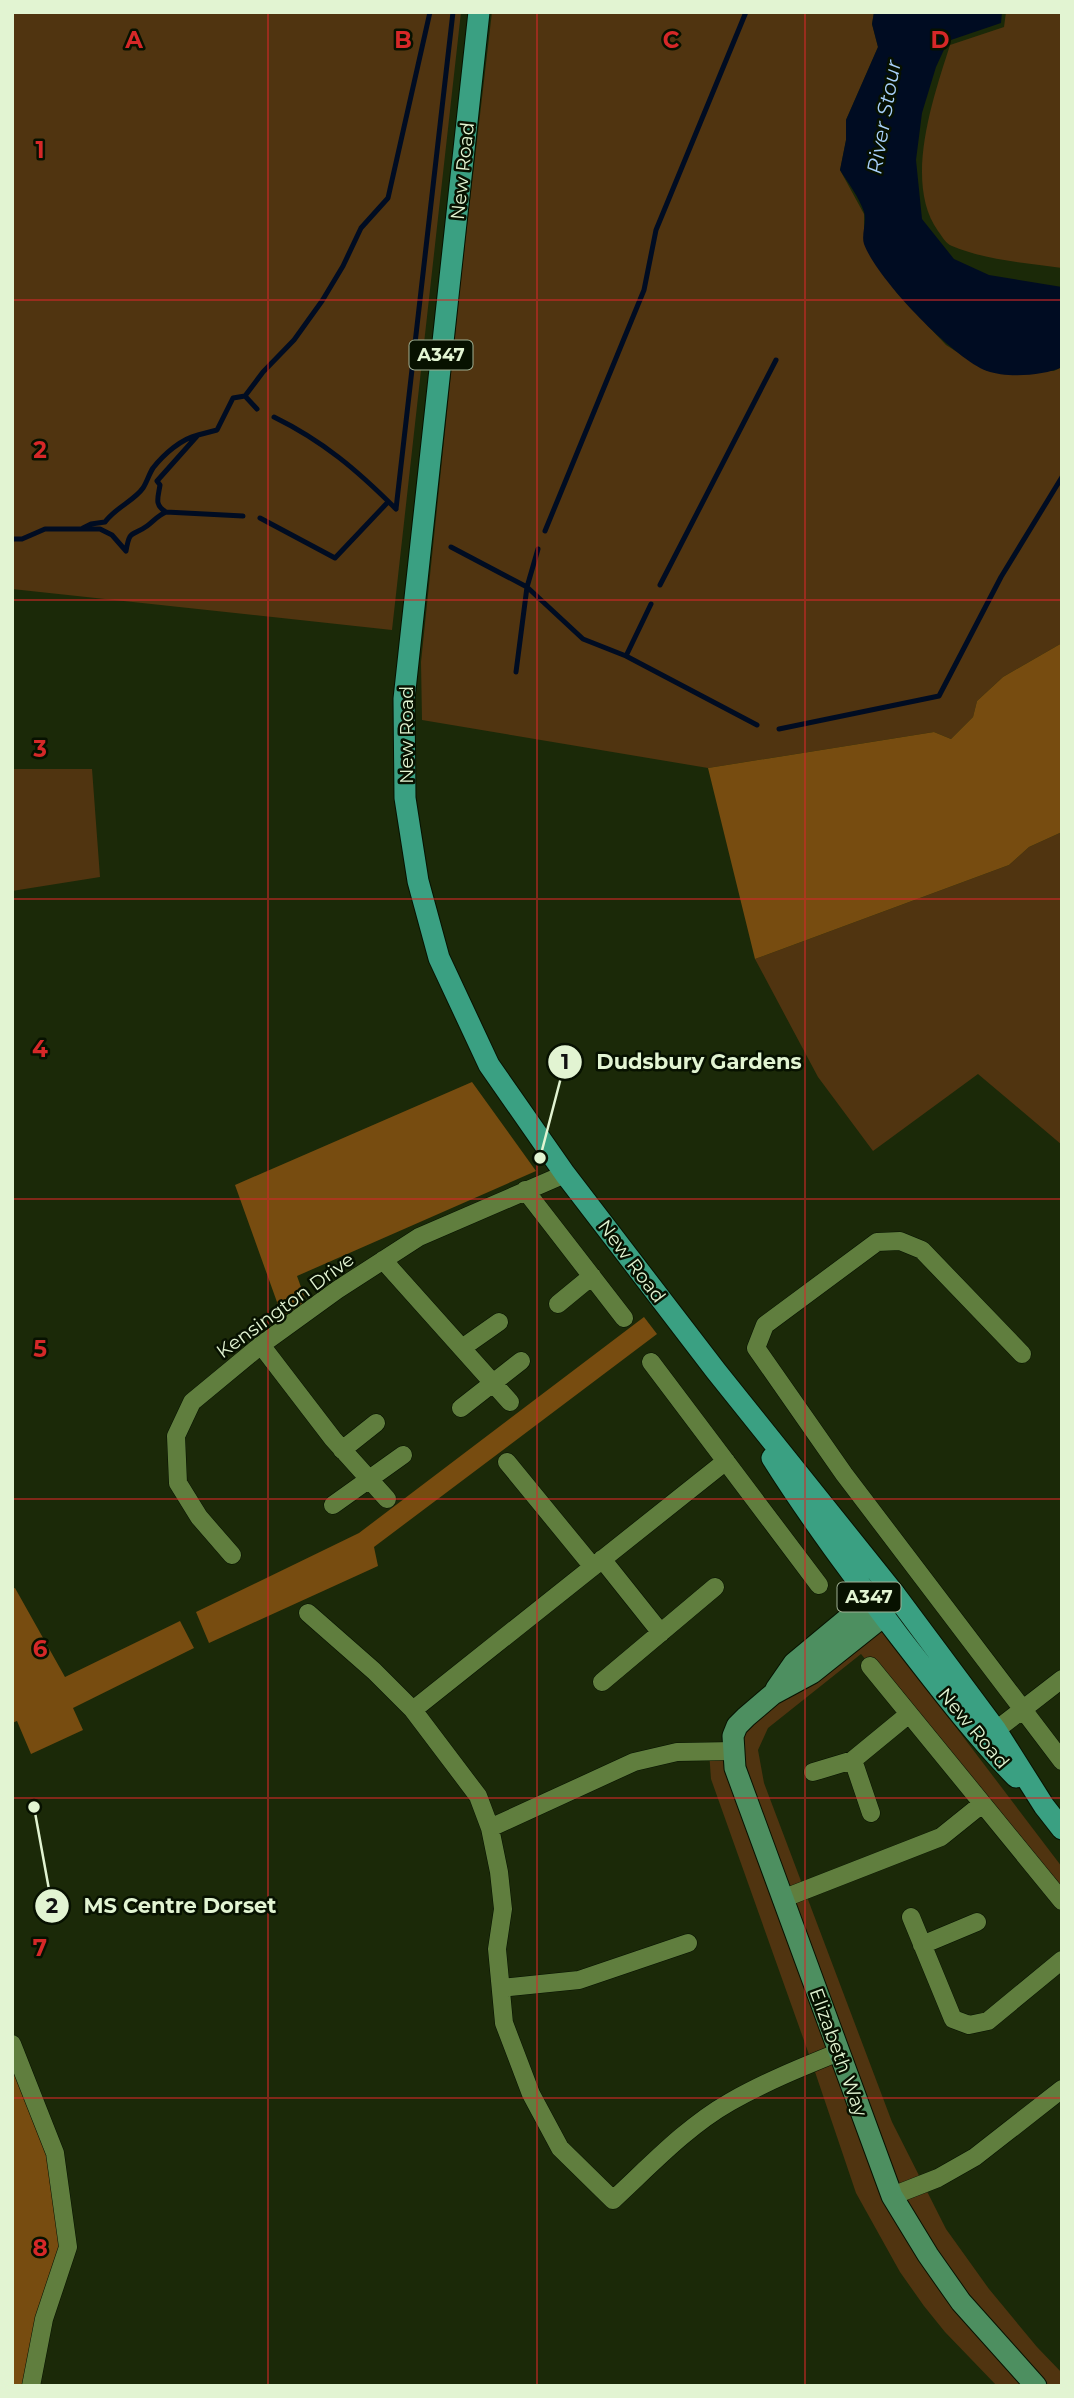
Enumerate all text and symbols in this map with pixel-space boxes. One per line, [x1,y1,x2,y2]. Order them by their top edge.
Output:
text: A [124,26,143,54]
text: B [394,26,412,54]
text: C [663,26,680,54]
text: D [931,26,950,54]
water label: River Stour [861,57,906,176]
street label: New Road [446,121,479,221]
text: 1 [35,136,45,164]
road number: A347 [410,340,472,370]
text: 2 [33,436,47,464]
street label: New Road [395,686,418,784]
text: 3 [32,735,47,763]
text: 4 [32,1035,48,1063]
callout: Dudsbury Gardens [547,1041,815,1083]
text: 1 [561,1049,569,1074]
text: Dudsbury Gardens [596,1049,802,1074]
street label: New Road [593,1215,670,1307]
street label: Kensington Drive [212,1248,359,1363]
text: 5 [33,1335,47,1363]
road number: A347 [838,1582,900,1612]
text: 6 [33,1635,48,1663]
street label: New Road [933,1683,1014,1773]
callout: MS Centre Dorset [35,1885,291,1927]
text: 2 [46,1893,58,1918]
text: MS Centre Dorset [84,1893,276,1918]
text: 7 [33,1934,47,1962]
street label: Elizabeth Way [805,1985,873,2120]
text: 8 [32,2234,48,2262]

